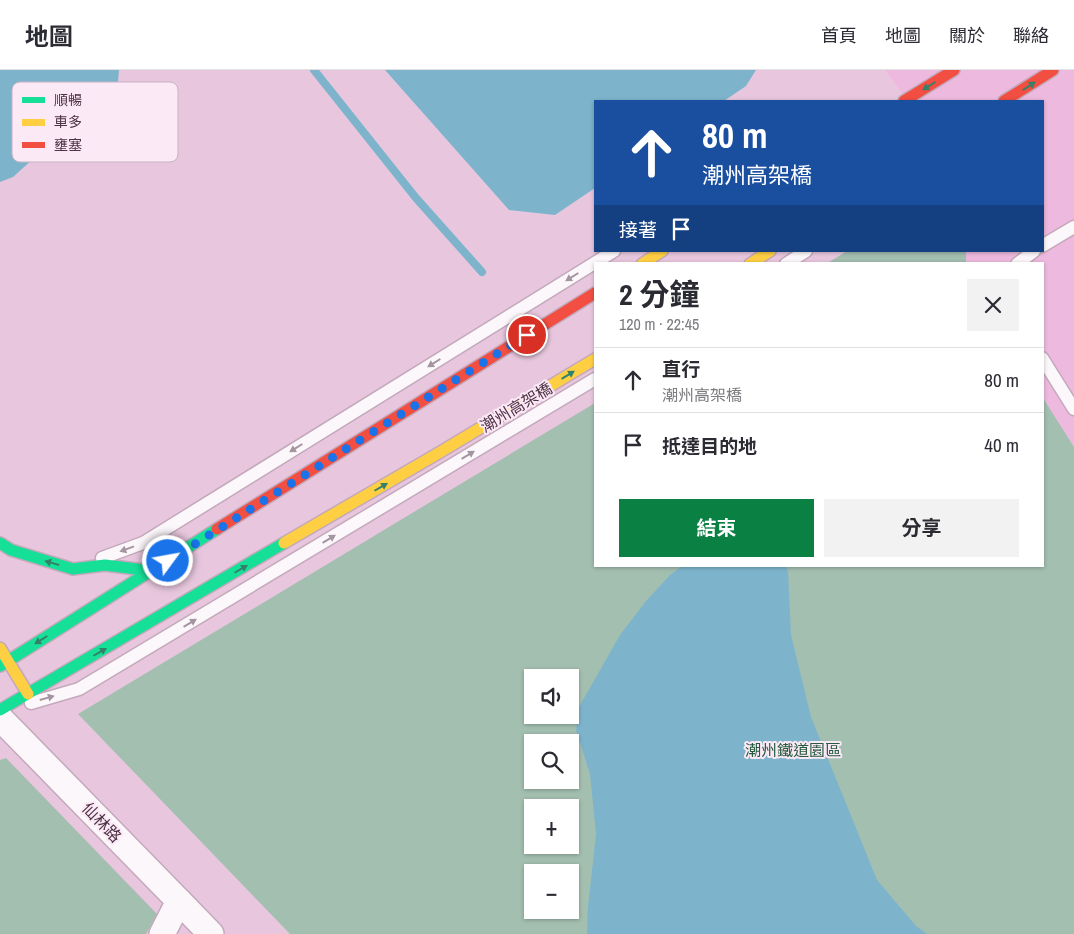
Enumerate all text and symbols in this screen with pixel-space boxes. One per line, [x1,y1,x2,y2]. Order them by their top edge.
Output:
text: 地圖 [25,20,73,52]
text: 首頁 [821,23,857,48]
text: 地圖 [885,23,921,48]
text: 關於 [949,23,985,48]
text: 聯絡 [1013,23,1049,48]
one-way arrow [922,81,936,90]
one-way arrow [1022,81,1035,90]
legend [12,82,178,162]
text: 順暢 [54,91,82,109]
text: 80 m [702,112,767,159]
text: 車多 [54,113,82,131]
icon: ahead [619,120,684,185]
text: 壅塞 [54,136,82,154]
text: 潮州高架橋 [702,160,812,190]
icon: arrive [667,215,695,243]
text: 接著 [619,217,657,243]
one-way arrow [566,272,579,282]
text: 2 分鐘 [619,274,700,314]
button: close [967,279,1019,331]
text: 120 m · 22:45 [619,313,699,335]
pin [506,314,548,356]
icon: arrive [513,321,541,349]
text: 直行 [662,356,700,382]
one-way arrow [428,358,441,367]
icon: ahead [619,366,647,394]
text: 80 m [984,367,1019,393]
one-way arrow [562,370,575,379]
street label: 潮州高架橋 [476,377,556,437]
text: 潮州高架橋 [662,384,742,406]
icon: arrive [619,431,647,459]
text: 40 m [984,432,1019,458]
text: 抵達目的地 [662,433,757,459]
one-way arrow [290,444,303,453]
one-way arrow [462,451,475,460]
one-way arrow [374,483,387,492]
button: 結束 [619,499,814,557]
button: 分享 [824,499,1019,557]
position arrow [141,534,193,586]
one-way arrow [322,534,335,543]
one-way arrow [119,545,134,553]
one-way arrow [44,559,59,567]
one-way arrow [234,565,247,574]
one-way arrow [183,618,196,627]
one-way arrow [35,635,48,644]
one-way arrow [94,647,107,656]
map controls [524,669,579,919]
button: sound [524,669,579,724]
one-way arrow [39,694,54,702]
button: search [524,734,579,789]
park label: 潮州鐵道園區 [745,739,841,761]
street label: 仙林路 [77,797,127,847]
button: + [524,799,579,854]
button: − [524,864,579,919]

